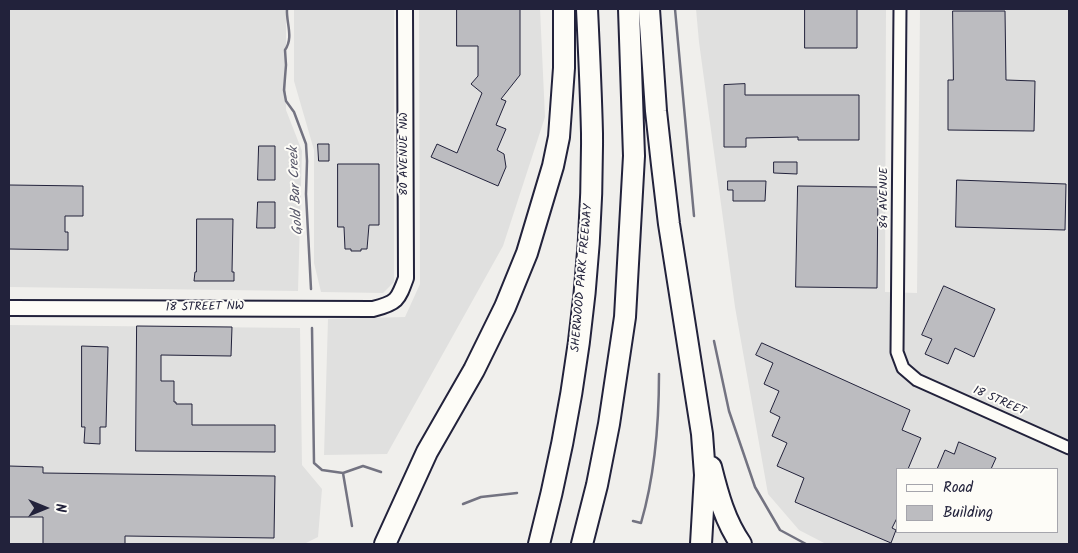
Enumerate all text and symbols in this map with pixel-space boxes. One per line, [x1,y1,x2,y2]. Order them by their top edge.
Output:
street label: 80 AVENUE NW [398,112,412,196]
water label: Gold Bar Creek [286,146,308,236]
street label: 84 AVENUE [878,167,892,229]
street label: SHERWOOD PARK FREEWAY [569,203,597,353]
street label: 18 STREET NW [166,300,244,316]
street label: 18 STREET [970,384,1028,420]
legend [896,468,1058,533]
text: Road [943,476,973,500]
north arrow [20,483,70,533]
text: Building [943,501,993,525]
text: N [49,504,71,512]

